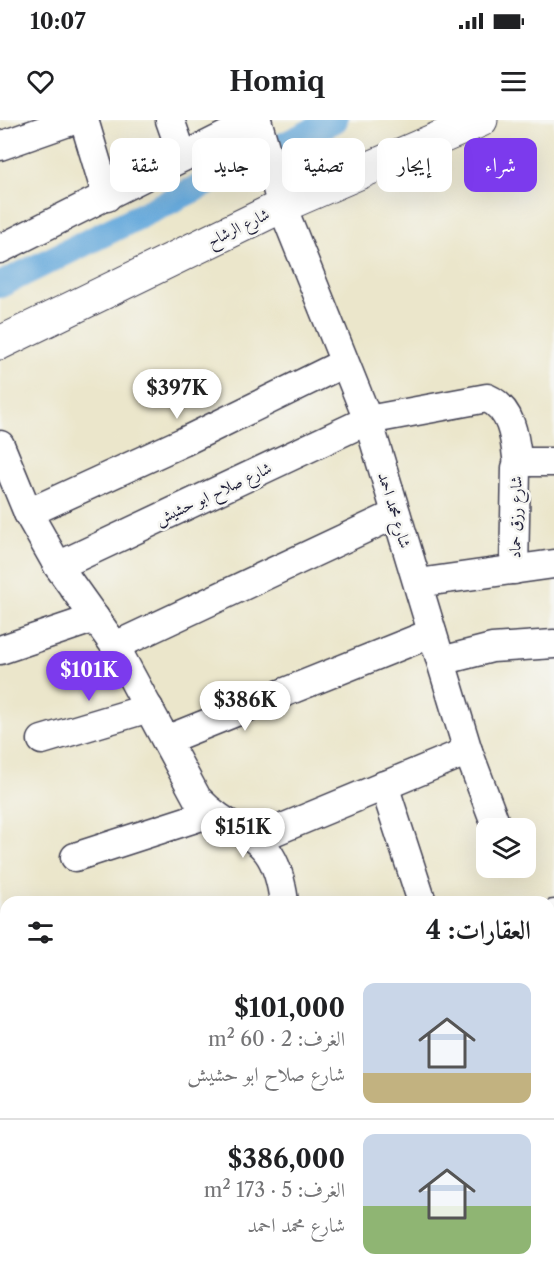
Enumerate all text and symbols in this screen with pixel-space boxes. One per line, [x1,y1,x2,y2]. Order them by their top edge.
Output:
text: 10:07 [30,8,86,35]
icon: heart [24,65,57,98]
text: Homiq [229,65,325,98]
icon: menu [497,65,530,98]
chip: شقة [110,138,180,192]
chip: جديد [192,138,270,192]
chip: تصفية [282,138,365,192]
chip: إيجار [377,138,452,192]
chip: شراء [464,138,537,192]
street label: شارع الرشاح [204,203,275,255]
pin: $397K [135,369,219,420]
text: $397K [147,376,207,400]
street label: شارع صلاح ابو حشيش [152,457,277,533]
street label: شارع محمد احمد [370,470,416,551]
street label: شارع رزق حماد [504,476,530,559]
pin: $101K [47,651,131,702]
text: $101K [60,658,118,682]
pin: $386K [203,681,287,732]
text: $386K [214,688,276,712]
pin: $151K [201,808,285,859]
text: $151K [215,815,271,839]
map controls [476,818,536,878]
button: layers [476,818,536,878]
text: العقارات: 4 [426,914,531,946]
icon: filters [24,916,57,949]
text: $101,000 [234,992,345,1024]
icon: home [411,1007,483,1079]
text: الغرف: 2 · 60 m² [208,1027,345,1051]
text: شارع صلاح ابو حشيش [187,1062,345,1086]
text: $386,000 [228,1143,345,1175]
icon: home [411,1158,483,1230]
text: الغرف: 5 · 173 m² [204,1178,345,1202]
text: شارع محمد احمد [247,1213,345,1237]

